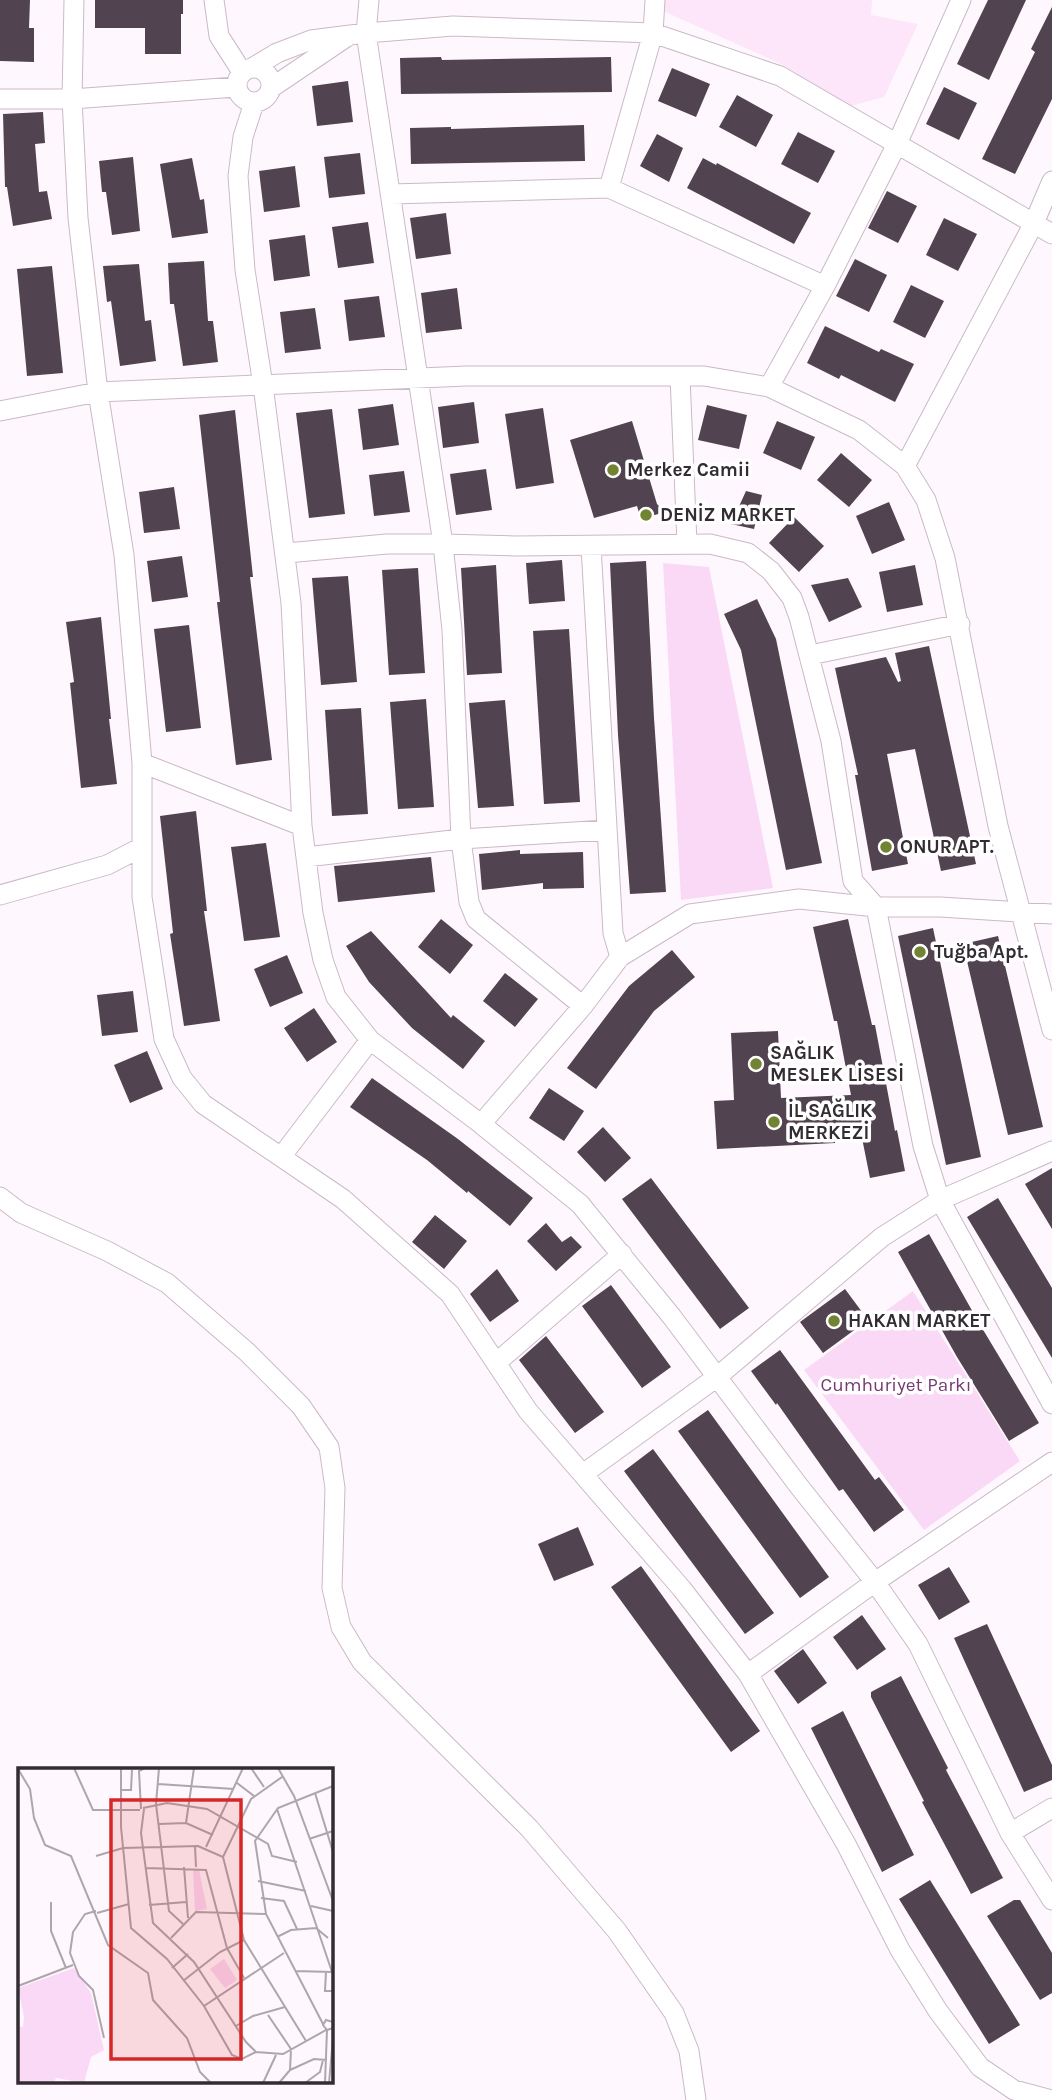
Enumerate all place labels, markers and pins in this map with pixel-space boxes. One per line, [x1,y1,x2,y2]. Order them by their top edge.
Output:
place label: Merkez Camii [627,459,750,481]
marker: Merkez Camii [605,462,621,478]
place label: DENİZ MARKET [660,503,795,526]
marker: DENİZ MARKET [638,507,654,523]
place label: ONUR APT. [900,836,994,858]
marker: ONUR APT. [878,839,894,855]
place label: Tuğba Apt. [934,941,1028,963]
marker: Tuğba Apt. [912,944,928,960]
place label: SAĞLIK MESLEK LİSESİ [770,1040,904,1086]
marker: SAĞLIK MESLEK LİSESİ [748,1056,764,1072]
place label: İL SAĞLIK MERKEZİ [788,1098,873,1144]
marker: İL SAĞLIK MERKEZİ [766,1114,782,1130]
place label: HAKAN MARKET [848,1310,990,1332]
marker: HAKAN MARKET [826,1313,842,1329]

